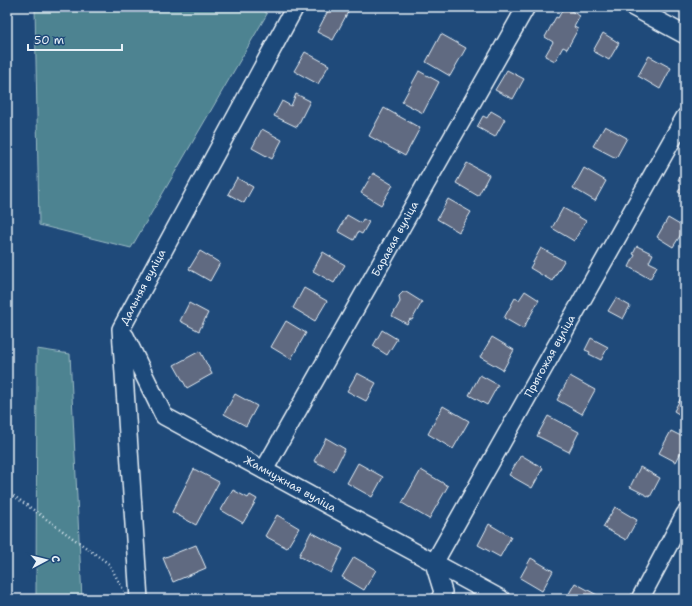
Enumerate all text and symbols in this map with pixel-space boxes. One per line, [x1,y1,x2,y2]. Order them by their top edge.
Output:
scale bar [28,26,122,52]
text: 50 m [34,32,64,48]
street label: Баравая вуліца [368,198,422,279]
street label: Дальняя вуліца [117,246,169,328]
street label: Прыгожая вуліца [521,312,579,400]
street label: Жамчужная вуліца [241,452,339,516]
north arrow [26,540,66,580]
text: С [48,555,63,563]

